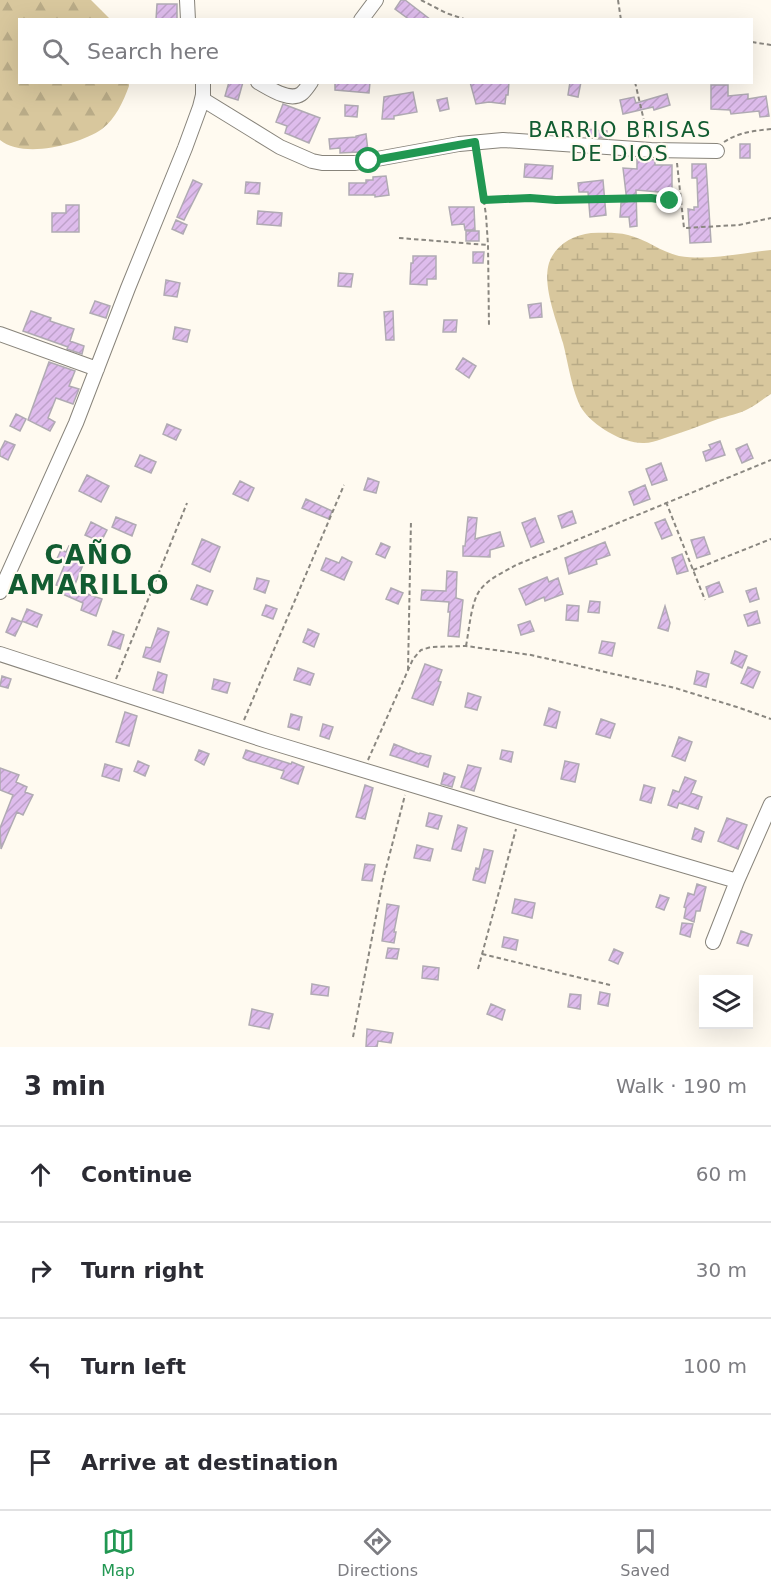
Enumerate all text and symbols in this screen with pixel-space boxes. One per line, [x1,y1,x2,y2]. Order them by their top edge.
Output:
search box [18,18,753,84]
icon: search [39,35,72,68]
text: Search here [87,39,219,64]
district label: BARRIO BRISAS DE DIOS [528,118,712,166]
route start [355,147,381,173]
route end [656,187,682,213]
district label: CAÑO AMARILLO [8,539,170,600]
map controls [699,975,753,1029]
button: layers [699,975,753,1029]
text: 3 min [24,1071,106,1101]
text: Walk · 190 m [616,1074,747,1098]
icon: ahead [24,1158,57,1191]
text: Continue [81,1162,192,1187]
text: 60 m [696,1162,747,1186]
icon: right [24,1254,57,1287]
text: Turn right [81,1258,204,1283]
text: 30 m [696,1258,747,1282]
icon: left [24,1350,57,1383]
text: Turn left [81,1354,186,1379]
text: 100 m [683,1354,747,1378]
icon: arrive [24,1446,57,1479]
text: Arrive at destination [81,1450,338,1475]
tab: Map [101,1525,135,1580]
tab: Directions [337,1525,418,1580]
tab: Saved [620,1525,670,1580]

